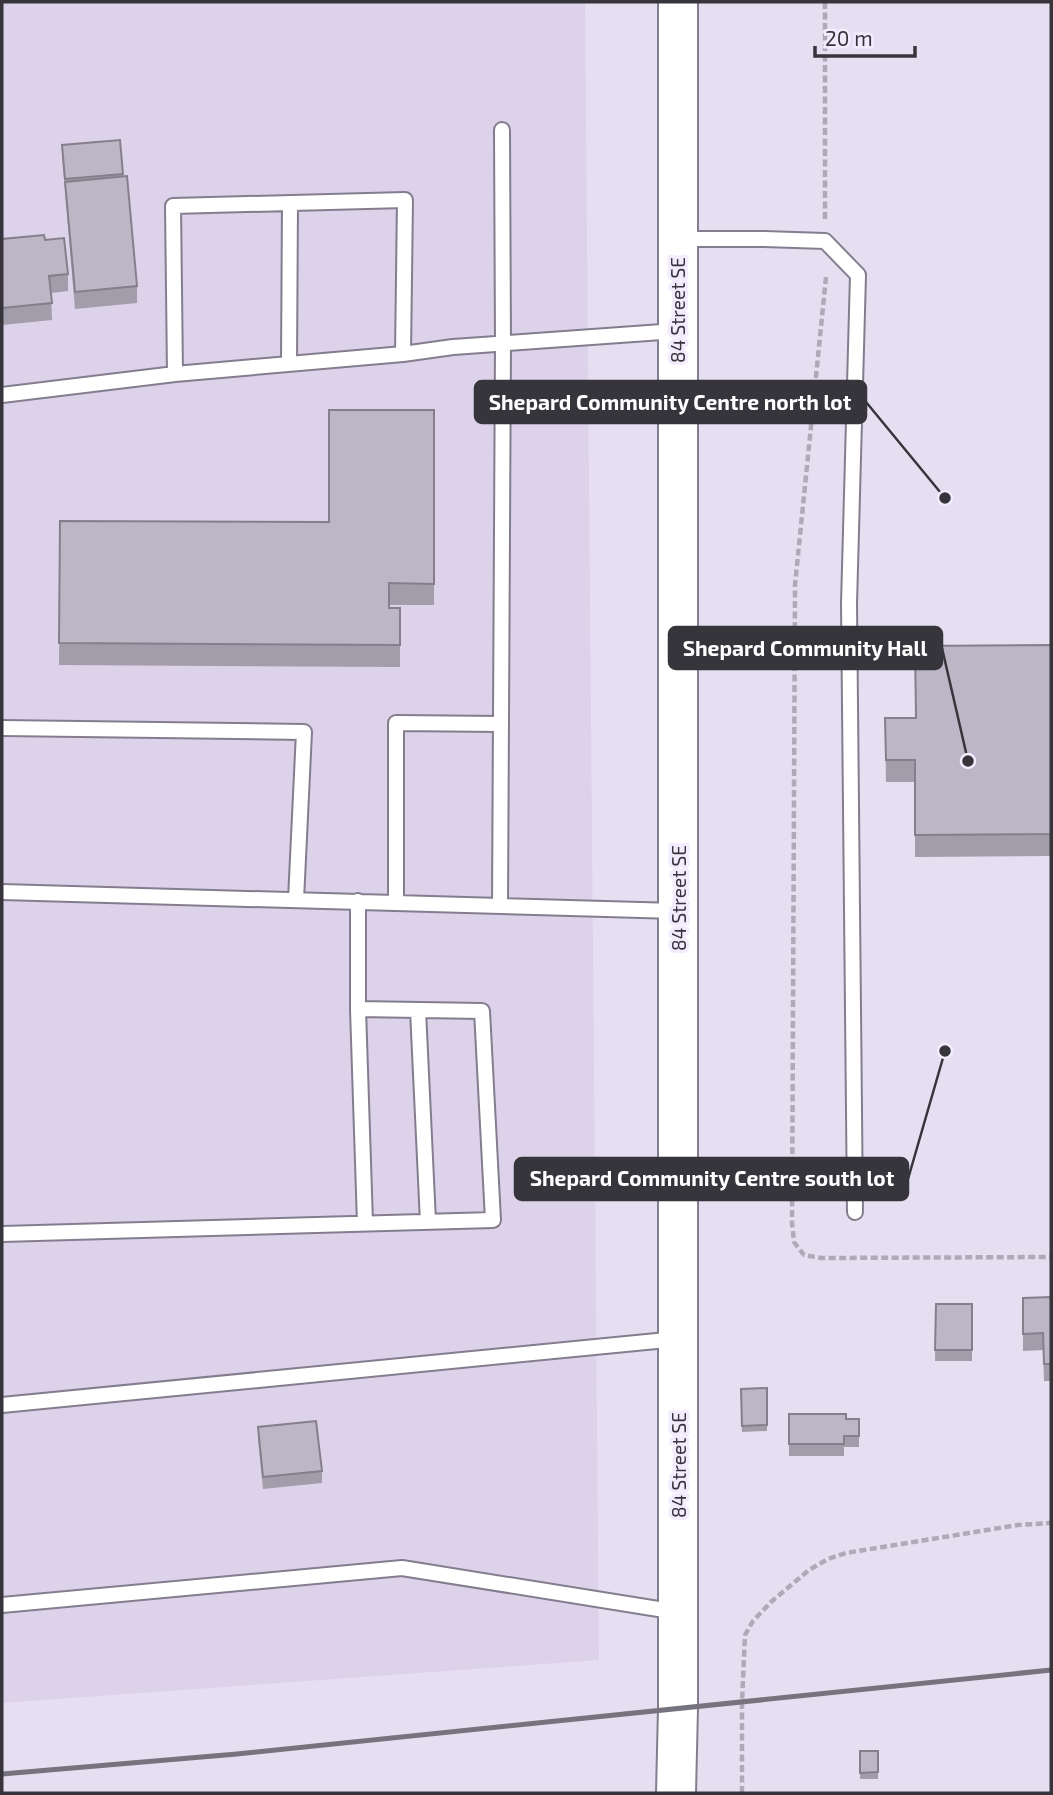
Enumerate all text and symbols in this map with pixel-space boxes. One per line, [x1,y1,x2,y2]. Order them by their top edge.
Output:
scale bar [815,14,915,58]
text: 20 m [825,25,873,50]
street label: 84 Street SE [666,257,689,363]
callout: Shepard Community Centre north lot [475,381,866,423]
text: Shepard Community Centre north lot [489,389,852,415]
callout: Shepard Community Hall [669,627,942,669]
text: Shepard Community Hall [683,635,927,661]
street label: 84 Street SE [667,845,690,951]
callout: Shepard Community Centre south lot [515,1158,908,1200]
text: Shepard Community Centre south lot [530,1165,895,1191]
street label: 84 Street SE [667,1412,690,1518]

